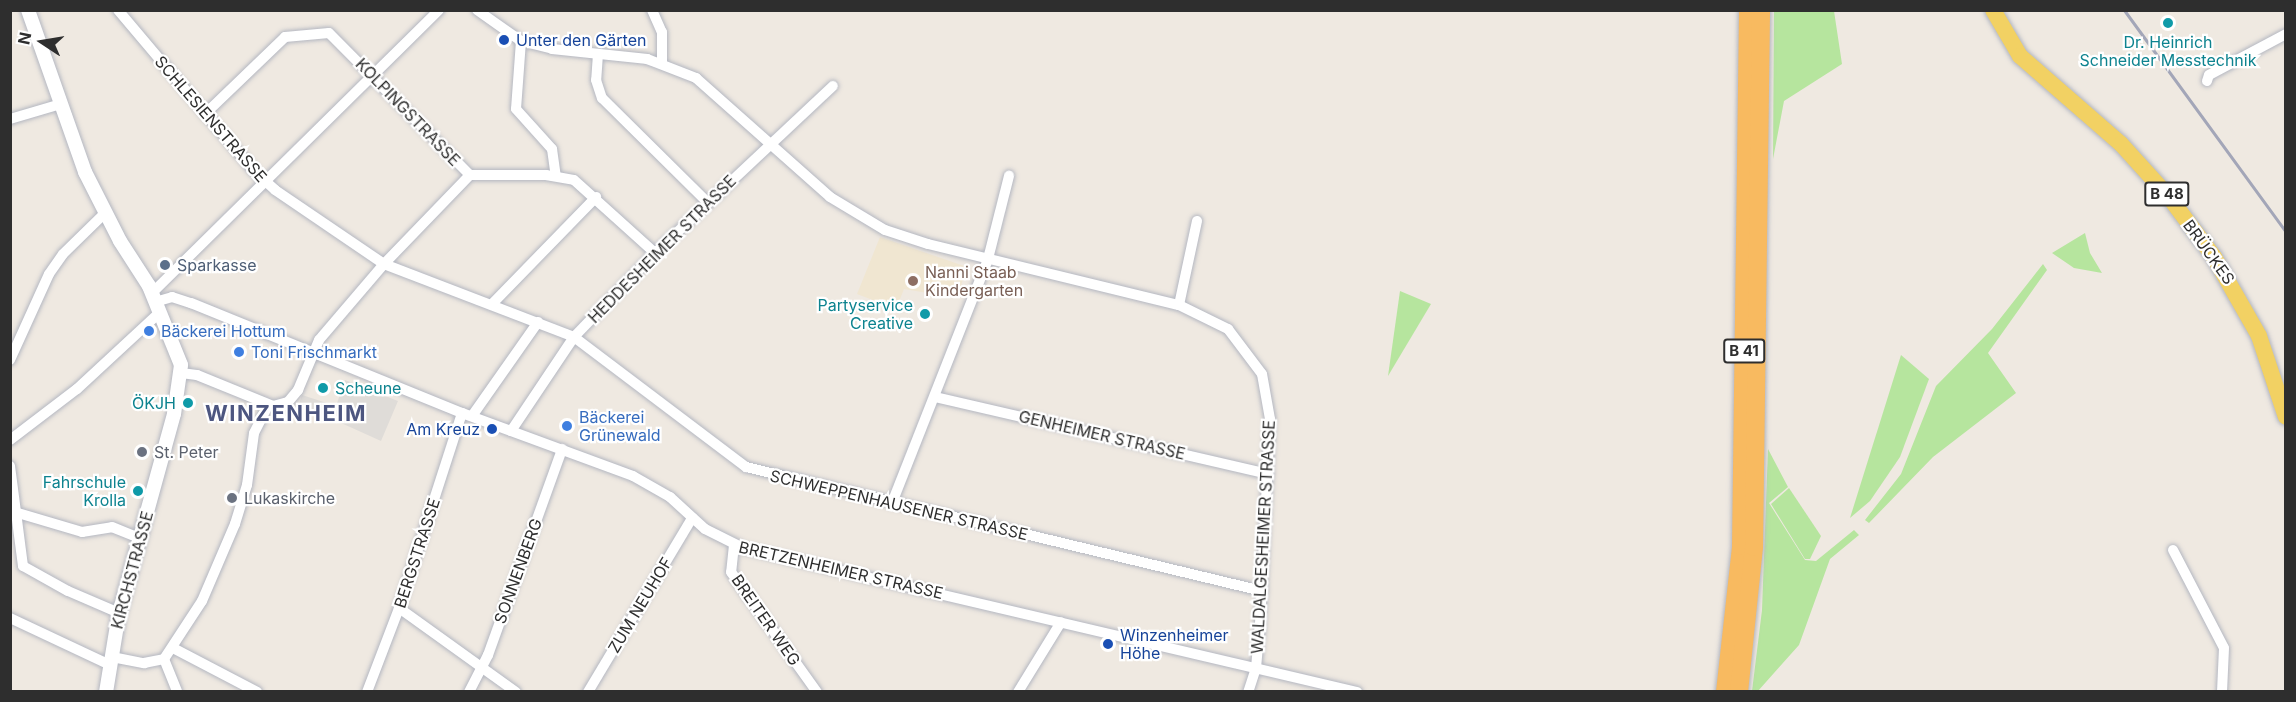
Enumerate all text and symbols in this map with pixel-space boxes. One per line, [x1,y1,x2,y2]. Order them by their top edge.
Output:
north arrow [12,12,72,72]
marker: Dr. Heinrich Schneider Messtechnik [2161,16,2175,30]
text: N [13,30,35,46]
place label: Unter den Gärten [516,30,646,50]
place label: Dr. Heinrich Schneider Messtechnik [2080,32,2256,70]
marker: Unter den Gärten [497,33,511,47]
street label: SCHLESIENSTRASSE [151,52,271,186]
street label: KOLPINGSTRASSE [352,54,464,170]
street label: HEDDESHEIMER STRASSE [584,171,740,327]
road number: B 48 [2143,182,2191,206]
street label: BRÜCKES [2179,216,2239,288]
place label: Sparkasse [177,255,256,275]
marker: Sparkasse [158,258,172,272]
place label: Nanni Staab Kindergarten [925,262,1023,300]
marker: Nanni Staab Kindergarten [906,274,920,288]
place label: Partyservice Creative [818,295,913,333]
marker: Partyservice Creative [918,307,932,321]
place label: Bäckerei Hottum [161,321,286,341]
marker: Bäckerei Hottum [142,324,156,338]
road number: B 41 [1723,339,1765,363]
place label: Toni Frischmarkt [251,342,377,362]
marker: Toni Frischmarkt [232,345,246,359]
place label: Scheune [335,378,401,398]
marker: Scheune [316,381,330,395]
place label: ÖKJH [132,393,176,413]
marker: ÖKJH [181,396,195,410]
district label: WINZENHEIM [205,401,367,427]
street label: GENHEIMER STRASSE [1017,406,1187,464]
place label: Bäckerei Grünewald [579,407,661,445]
place label: Am Kreuz [406,419,480,439]
marker: Bäckerei Grünewald [560,419,574,433]
street label: WALDALGESHEIMER STRASSE [1247,420,1279,654]
marker: Am Kreuz [485,422,499,436]
place label: St. Peter [154,442,219,462]
marker: St. Peter [135,445,149,459]
street label: SCHWEPPENHAUSENER STRASSE [768,466,1030,544]
place label: Fahrschule Krolla [43,472,126,510]
marker: Fahrschule Krolla [131,484,145,498]
place label: Lukaskirche [244,488,335,508]
marker: Lukaskirche [225,491,239,505]
street label: BERGSTRASSE [390,496,444,610]
street label: KIRCHSTRASSE [107,509,157,631]
street label: SONNENBERG [490,516,546,626]
street label: BRETZENHEIMER STRASSE [737,537,945,603]
street label: ZUM NEUHOF [604,554,676,656]
street label: BREITER WEG [728,571,804,669]
place label: Winzenheimer Höhe [1120,625,1229,663]
marker: Winzenheimer Höhe [1101,637,1115,651]

